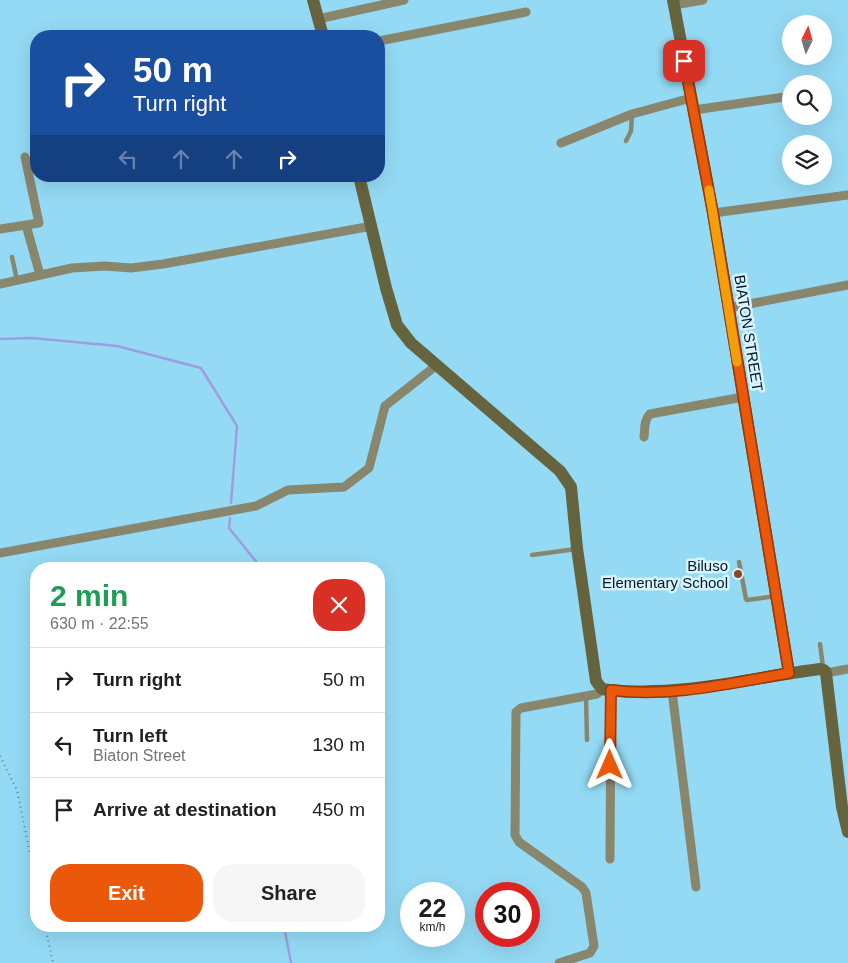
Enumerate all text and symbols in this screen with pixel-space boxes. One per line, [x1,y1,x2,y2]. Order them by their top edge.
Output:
north arrow [782,15,832,65]
map controls [782,15,832,185]
pin [663,40,705,82]
icon: arrive [670,47,698,75]
icon: right [50,50,115,115]
text: 50 m [133,50,213,89]
button: search [782,75,832,125]
text: Turn right [133,91,226,116]
button: layers [782,135,832,185]
icon: left [114,145,142,173]
icon: ahead [167,145,195,173]
icon: ahead [220,145,248,173]
icon: right [273,145,301,173]
street label: BIATON STREET [731,273,767,393]
place label: Biluso Elementary School [602,557,728,591]
marker: Biluso Elementary School [732,568,744,580]
text: 2 min [50,579,128,612]
button: close [313,579,365,631]
text: 630 m · 22:55 [50,615,149,632]
icon: right [50,666,78,694]
text: Turn right [93,669,181,690]
text: 50 m [323,669,365,690]
text: Turn left [93,725,168,746]
icon: left [50,731,78,759]
text: 130 m [312,734,365,755]
position arrow [583,738,635,790]
text: Biaton Street [93,747,186,764]
icon: arrive [50,796,78,824]
text: Arrive at destination [93,799,277,820]
text: 450 m [312,799,365,820]
button: Exit [50,864,203,922]
button: Share [213,864,365,922]
speed limit sign: 30 [475,882,540,947]
text: 22 [419,894,446,922]
text: km/h [419,920,446,934]

